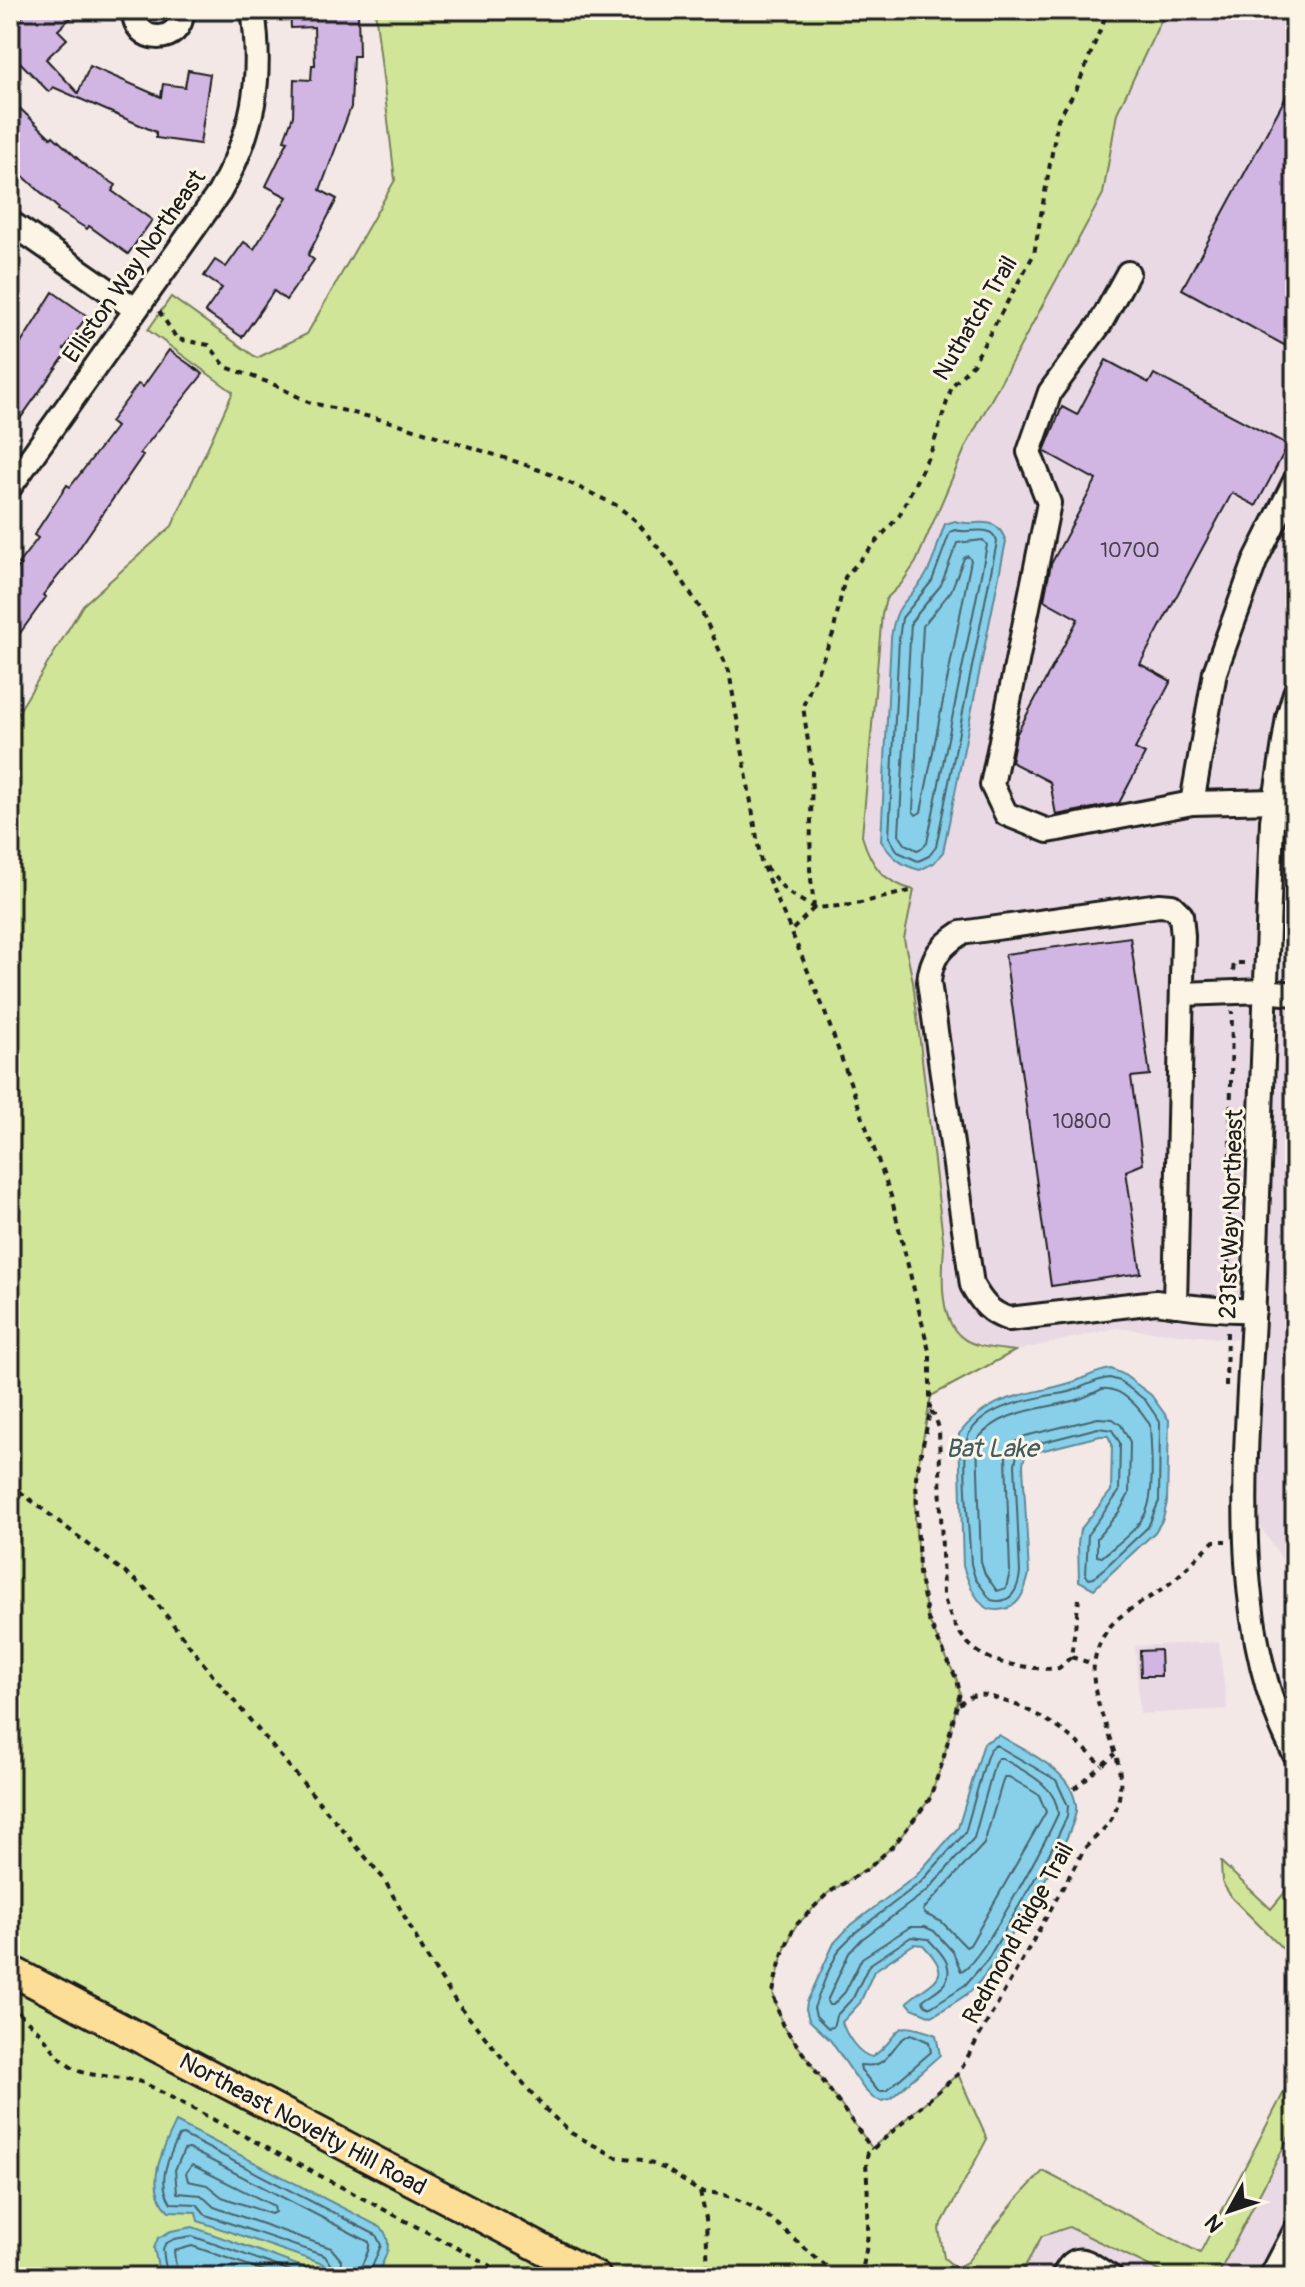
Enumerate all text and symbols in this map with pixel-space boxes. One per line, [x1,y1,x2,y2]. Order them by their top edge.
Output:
street label: Elliston Way Northeast [57,164,212,368]
street label: Nuthatch Trail [927,251,1024,386]
house number: 10700 [1100,538,1160,563]
street label: 231st Way Northeast [1213,1108,1250,1320]
house number: 10800 [1053,1109,1111,1134]
water label: Bat Lake [946,1433,1040,1465]
street label: Redmond Ridge Trail [957,1837,1080,2029]
street label: Northeast Novelty Hill Road [174,2047,431,2202]
north arrow [1189,2171,1269,2251]
text: N [1199,2208,1230,2238]

